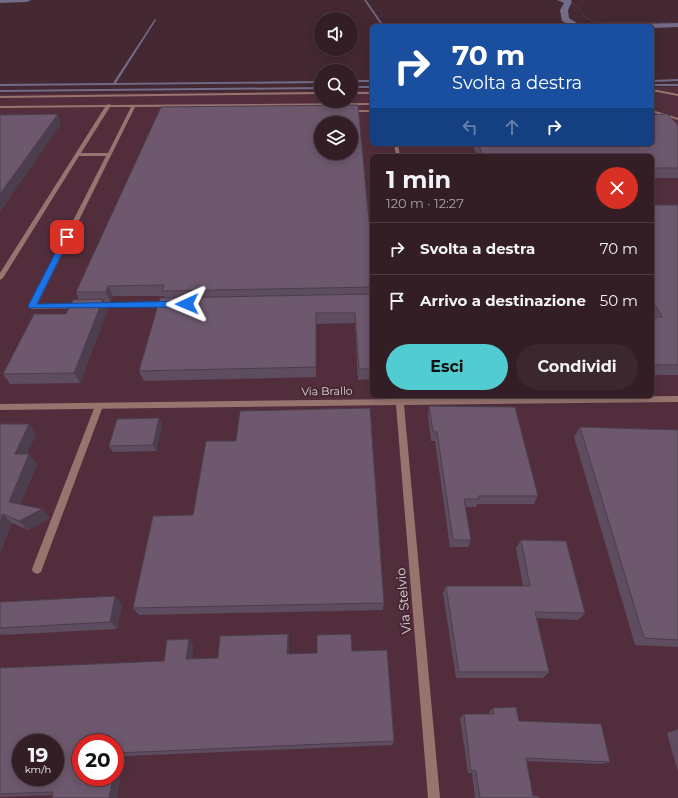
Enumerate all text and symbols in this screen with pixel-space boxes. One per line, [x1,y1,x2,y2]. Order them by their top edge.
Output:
map controls [314,12,358,160]
button: sound [314,12,358,56]
text: 70 m [452,38,525,72]
icon: right [386,40,438,92]
button: search [314,64,358,108]
text: Svolta a destra [452,72,582,94]
button: layers [314,116,358,160]
icon: left [459,116,481,138]
icon: ahead [501,116,523,138]
icon: right [543,116,565,138]
text: 1 min [386,165,451,194]
button: close [596,167,638,209]
text: 120 m · 12:27 [386,195,464,211]
pin [50,220,84,254]
icon: arrive [56,226,78,248]
icon: right [386,238,408,260]
text: Svolta a destra [420,239,535,258]
text: 70 m [600,239,638,258]
position arrow [166,283,208,325]
icon: arrive [386,290,408,312]
text: Arrivo a destinazione [420,291,586,310]
text: 50 m [600,291,638,310]
button: Esci [386,344,508,390]
button: Condividi [516,344,638,390]
street label: Via Brallo [301,384,353,398]
street label: Via Stelvio [392,567,414,635]
speed limit sign: 20 [72,734,124,786]
text: 19 [28,743,48,767]
text: km/h [25,763,51,776]

